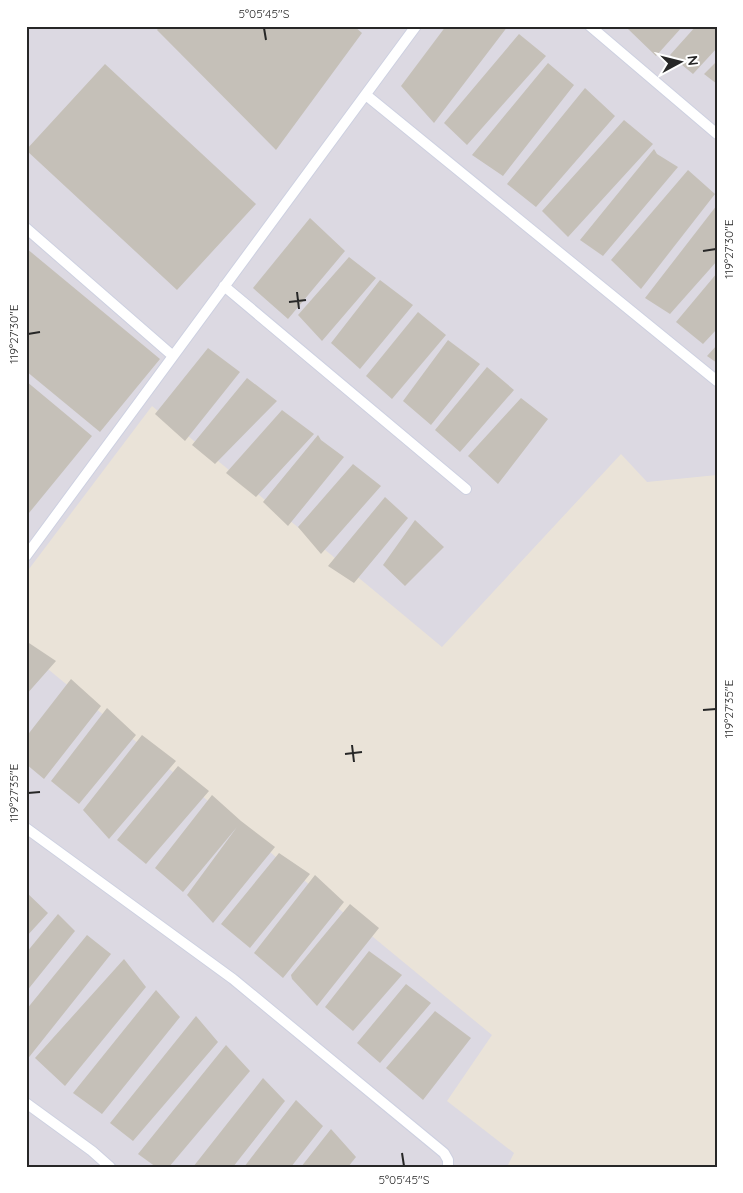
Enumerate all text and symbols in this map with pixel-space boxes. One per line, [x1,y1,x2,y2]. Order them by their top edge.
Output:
text: 5°05'45"S [239,6,290,21]
north arrow [656,38,706,88]
text: N [683,54,702,67]
text: 119°27'30"E [721,219,736,279]
text: 119°27'30"E [6,304,21,364]
text: 119°27'35"E [721,679,736,738]
text: 119°27'35"E [6,763,21,822]
text: 5°05'45"S [379,1172,430,1187]

